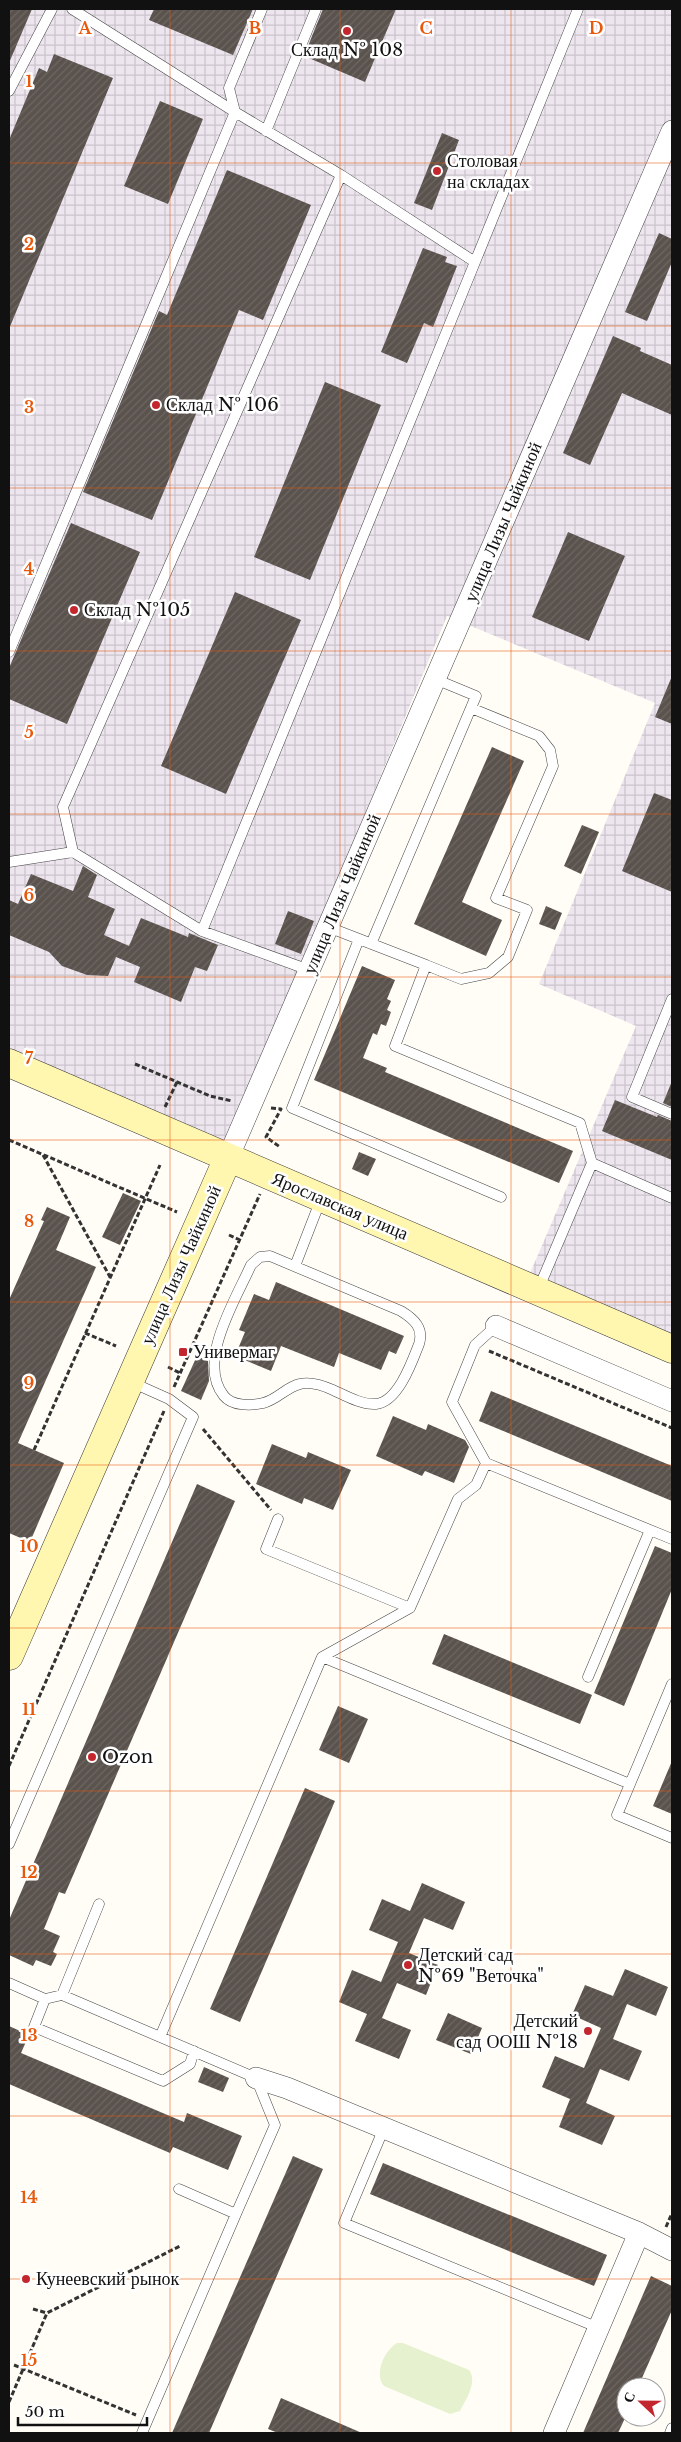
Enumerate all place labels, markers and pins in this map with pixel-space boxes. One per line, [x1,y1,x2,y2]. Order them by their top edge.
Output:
marker: Склад № 108 [341,25,353,37]
place label: Склад № 108 [291,39,403,61]
place label: Столовая на складах [447,150,530,193]
marker: Столовая на складах [431,165,443,177]
place label: Склад № 106 [166,394,279,416]
marker: Склад № 106 [150,399,162,411]
place label: Склад №105 [84,599,190,621]
marker: Склад №105 [68,604,80,616]
place label: Универмаг [193,1341,275,1363]
marker: Универмаг [177,1346,189,1358]
place label: Ozon [102,1746,153,1768]
marker: Ozon [86,1751,98,1763]
place label: Детский сад №69 "Веточка" [418,1944,544,1987]
marker: Детский сад №69 "Веточка" [402,1959,414,1971]
place label: Детский сад ООШ №18 [456,2010,578,2053]
marker: Детский сад ООШ №18 [582,2025,594,2037]
place label: Кунеевский рынок [36,2268,180,2290]
marker: Кунеевский рынок [20,2273,32,2285]

